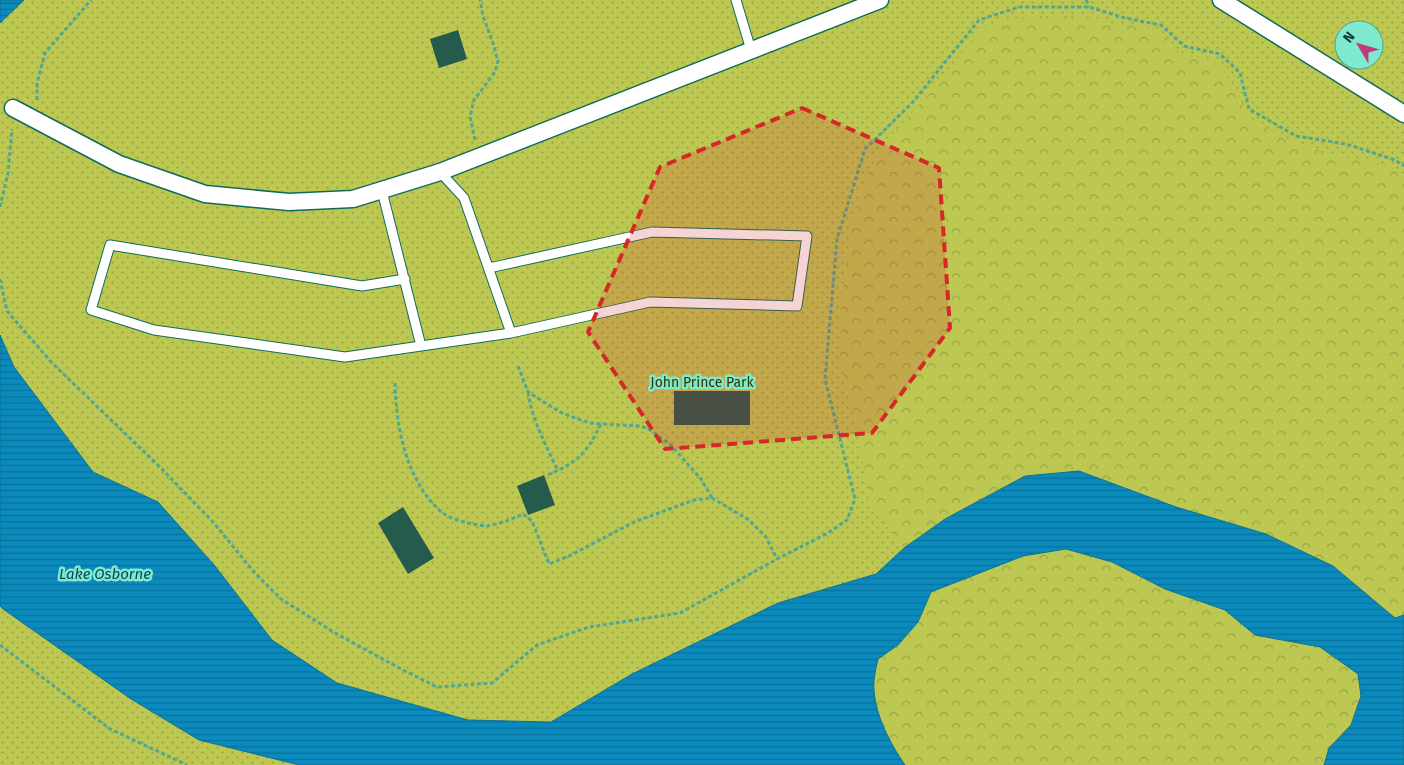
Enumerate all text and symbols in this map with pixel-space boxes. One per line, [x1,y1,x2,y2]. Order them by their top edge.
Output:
north arrow [1334,20,1384,70]
text: N [1340,28,1359,46]
park label: John Prince Park [650,374,754,391]
water label: Lake Osborne [59,565,151,583]

